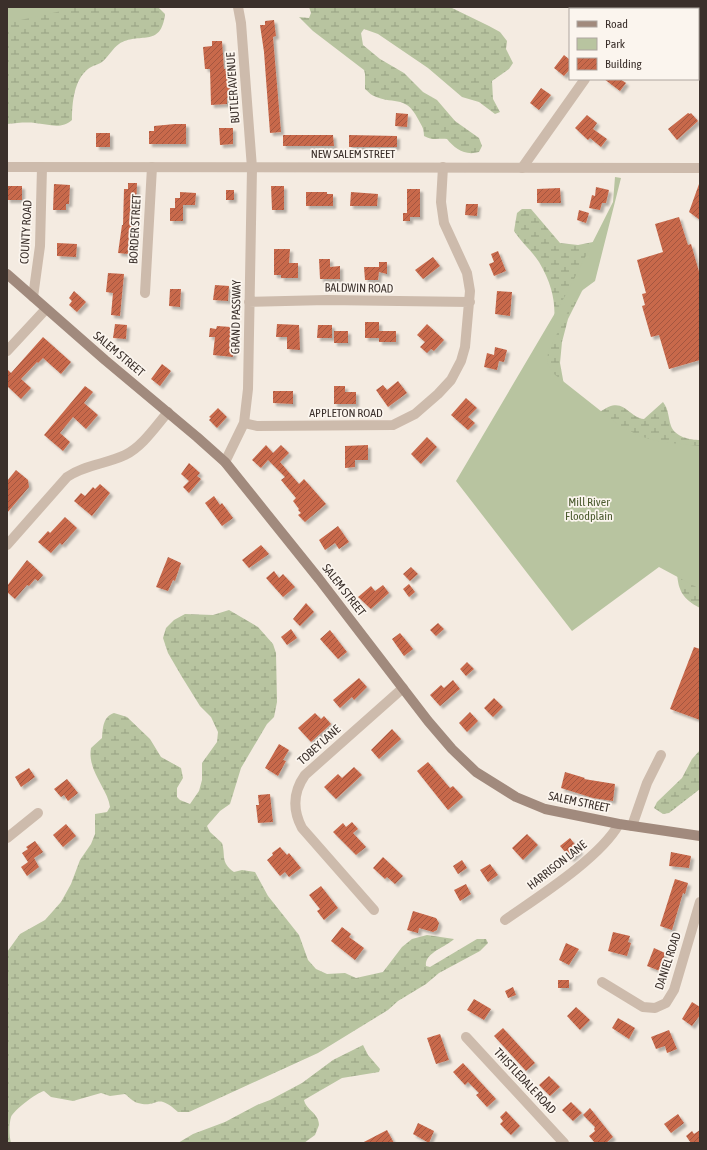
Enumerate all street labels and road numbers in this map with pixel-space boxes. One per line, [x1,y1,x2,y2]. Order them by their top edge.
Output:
street label: BUTLER AVENUE [224,52,242,124]
street label: NEW SALEM STREET [311,147,396,161]
street label: BORDER STREET [126,193,144,264]
street label: COUNTY ROAD [17,199,35,264]
street label: GRAND PASSWAY [228,279,244,354]
street label: BALDWIN ROAD [324,280,394,296]
street label: SALEM STREET [91,329,148,380]
street label: APPLETON ROAD [309,406,383,420]
street label: SALEM STREET [319,561,369,619]
street label: TOBEY LANE [295,722,343,768]
street label: SALEM STREET [547,789,612,815]
street label: HARRISON LANE [525,838,589,892]
street label: DANIEL ROAD [652,930,684,992]
street label: THISTLEDALE ROAD [491,1045,559,1117]

